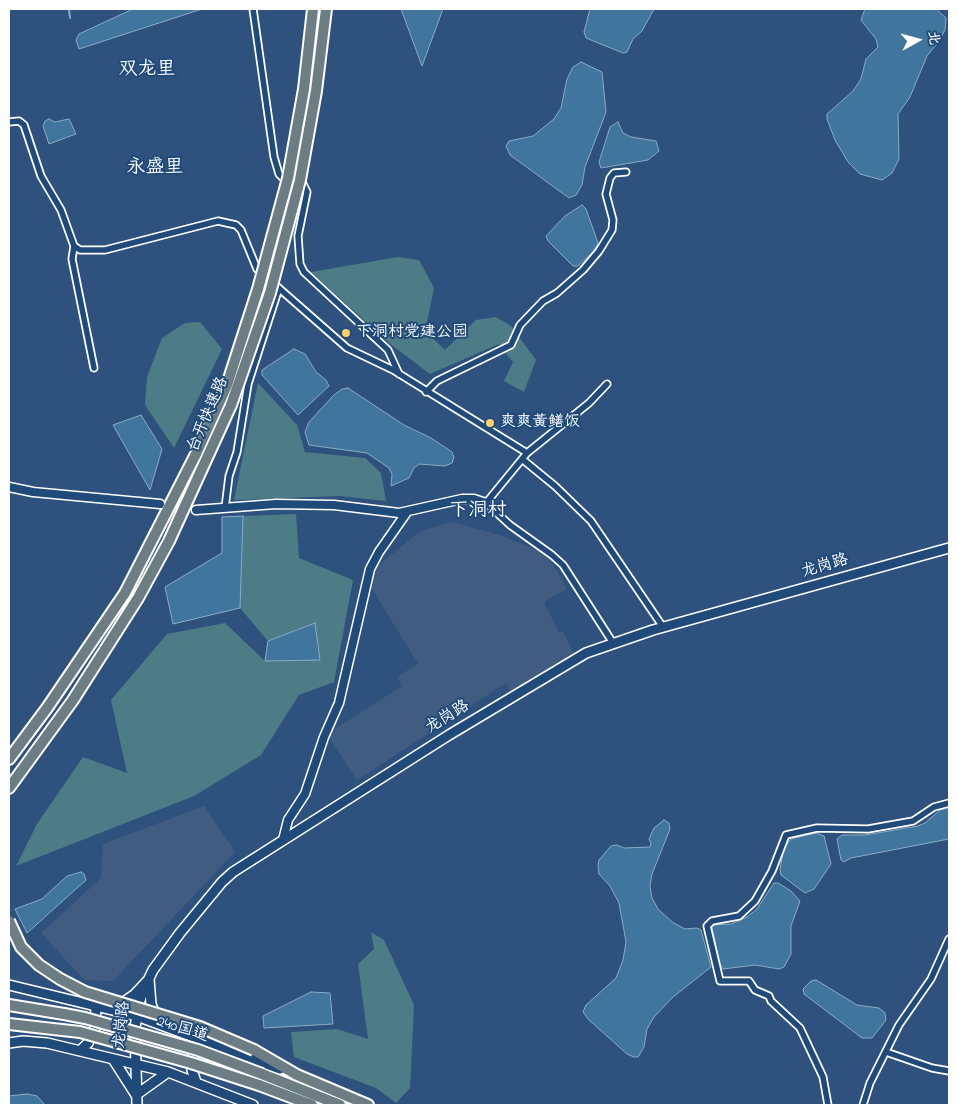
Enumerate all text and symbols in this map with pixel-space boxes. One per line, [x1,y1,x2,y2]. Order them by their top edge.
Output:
north arrow [893,15,943,65]
text: 北 [922,30,945,46]
district label: 双龙里 [119,60,175,82]
district label: 永盛里 [127,158,183,180]
place label: 下洞村党建公园 [356,323,468,343]
marker: 下洞村党建公园 [340,327,352,339]
street label: 台开快速路 [185,374,233,456]
place label: 爽爽黄鳝饭 [500,413,580,433]
marker: 爽爽黄鳝饭 [484,417,496,429]
district label: 下洞村 [450,501,506,523]
street label: 龙岗路 [799,551,851,583]
street label: 龙岗路 [423,697,473,739]
street label: 龙岗路 [111,1000,135,1050]
street label: 240国道 [154,1013,210,1047]

